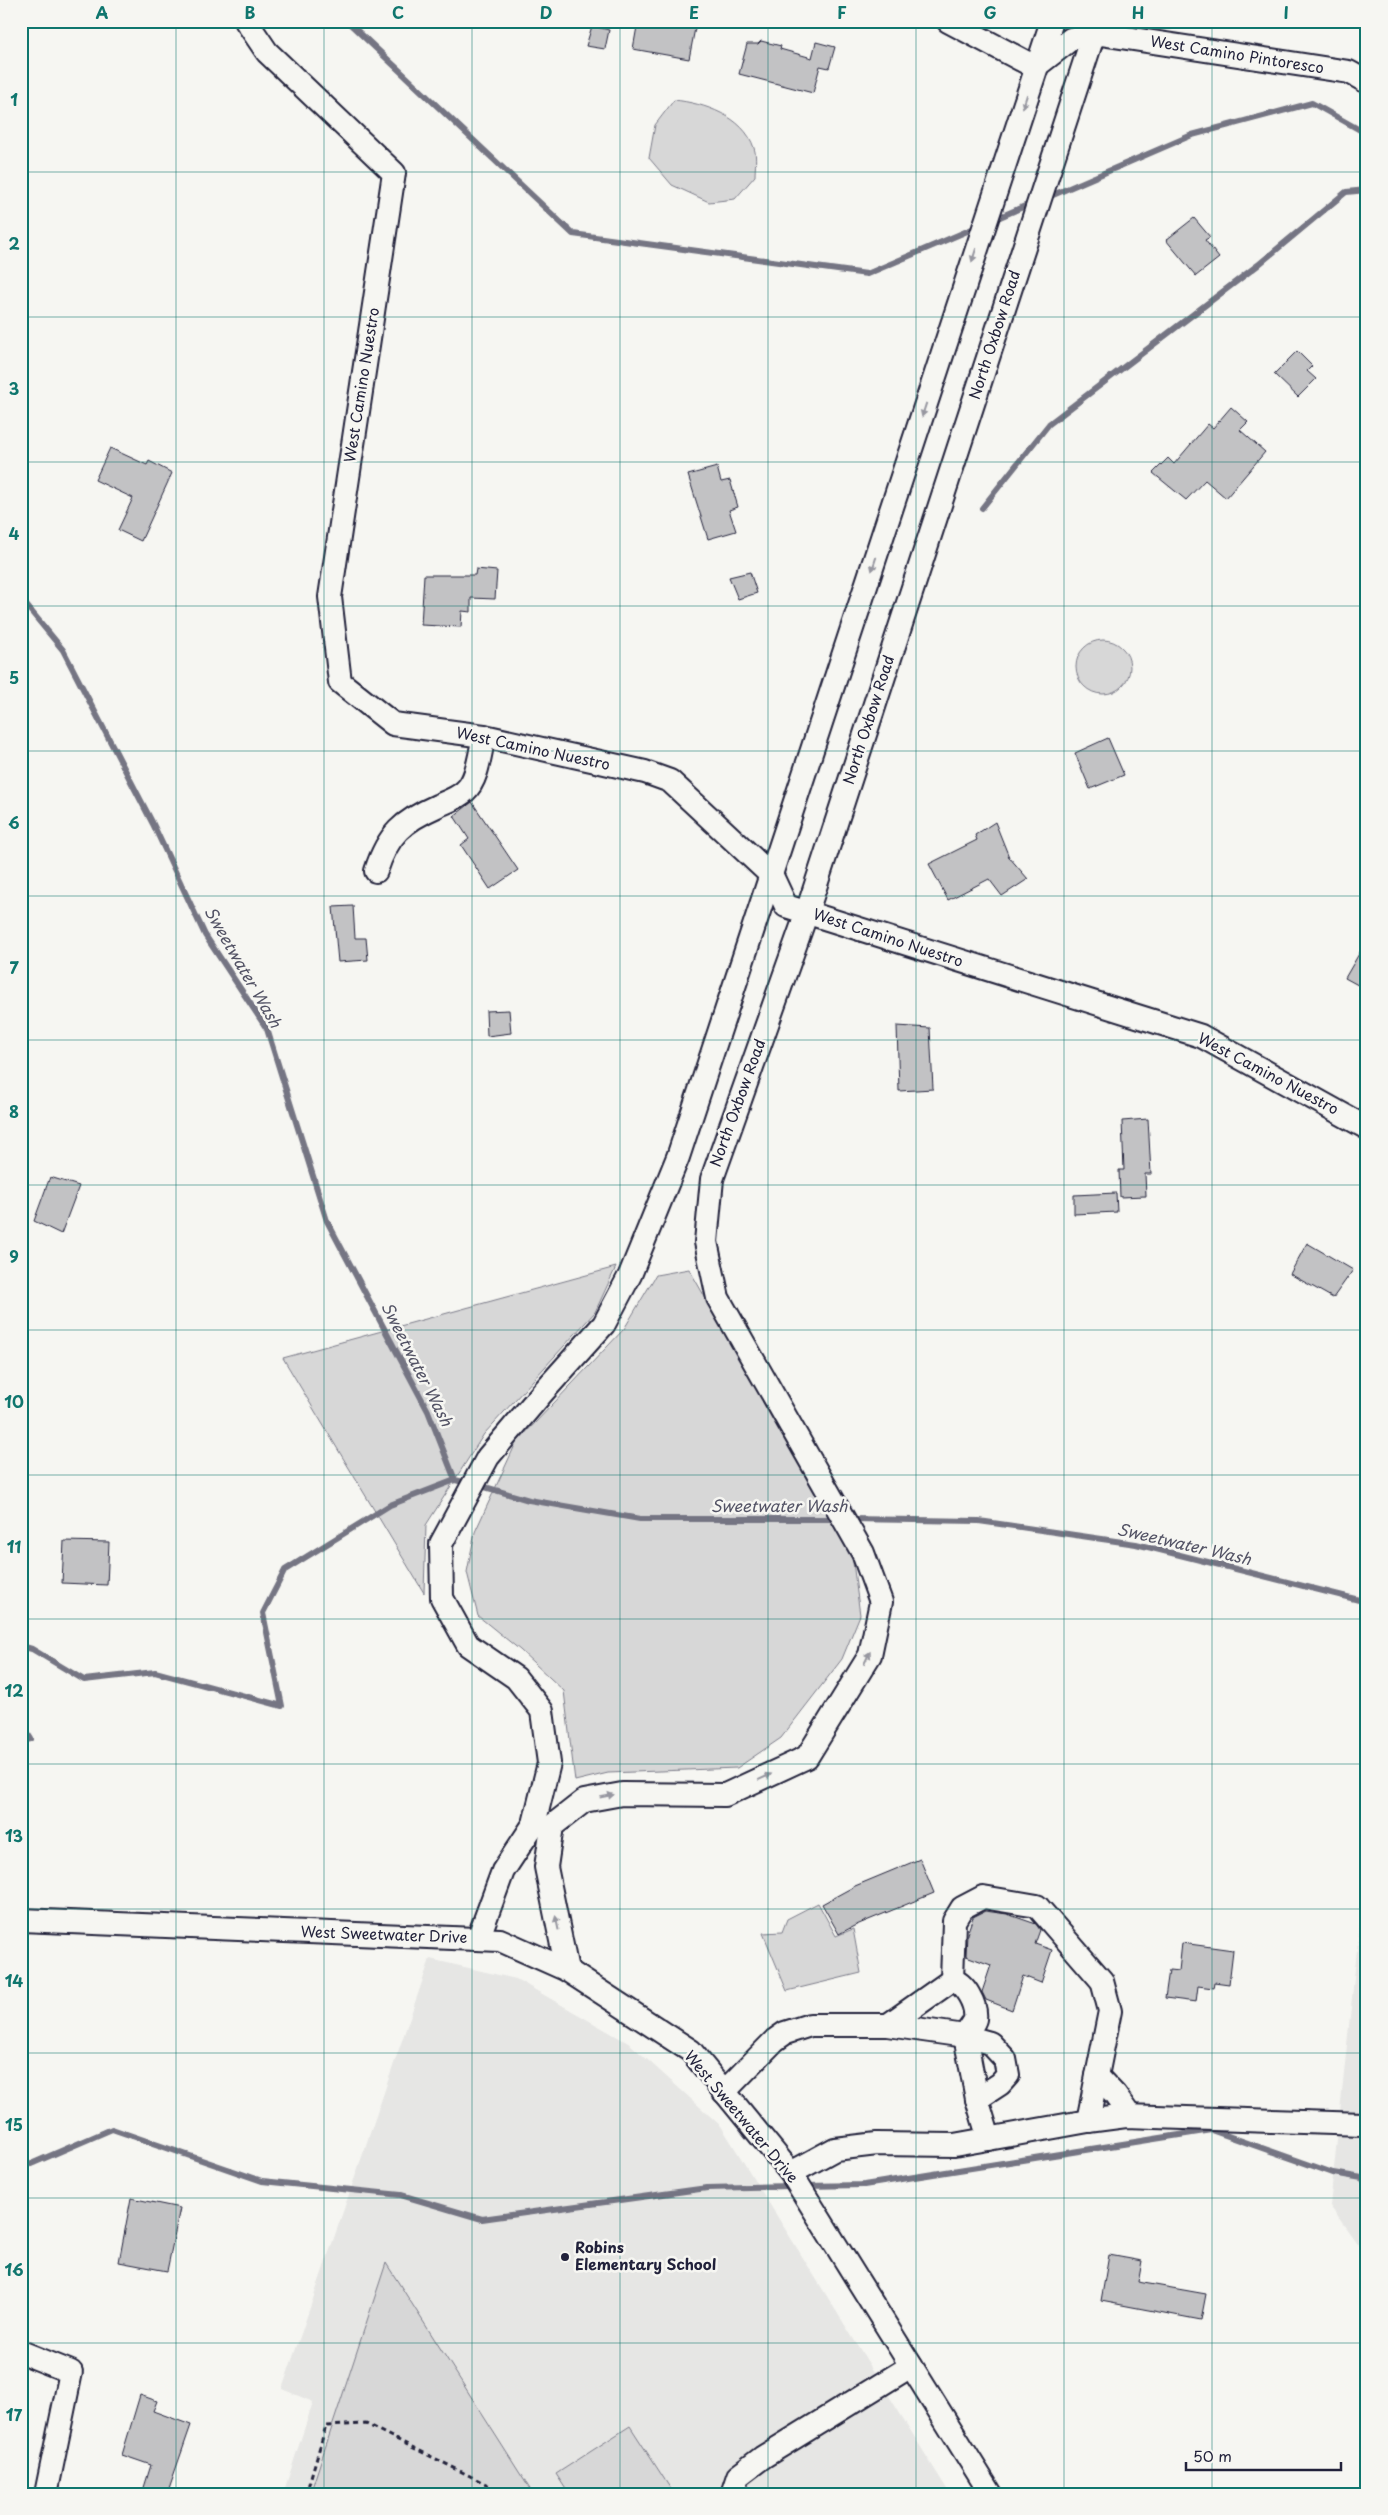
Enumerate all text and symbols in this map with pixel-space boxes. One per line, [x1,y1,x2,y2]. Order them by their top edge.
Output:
text: A [96,0,109,24]
text: B [245,0,256,24]
text: C [392,0,404,24]
text: D [540,0,552,24]
text: E [689,0,699,24]
text: F [837,0,847,24]
text: G [983,0,997,24]
text: H [1132,0,1144,24]
text: I [1283,0,1289,24]
street label: West Camino Pintoresco [1149,28,1326,79]
text: 1 [10,87,18,111]
one-way arrow [1020,93,1028,108]
text: 2 [8,231,20,255]
one-way arrow [970,248,978,263]
street label: North Oxbow Road [962,267,1025,402]
street label: West Camino Nuestro [337,306,384,464]
text: 3 [9,376,19,400]
one-way arrow [920,402,927,417]
text: 4 [9,521,20,545]
one-way arrow [869,557,877,572]
street label: North Oxbow Road [836,652,899,787]
text: 5 [9,665,19,689]
street label: West Camino Nuestro [454,720,612,775]
text: 6 [8,810,20,834]
water label: Sweetwater Wash [199,901,289,1032]
street label: West Camino Nuestro [810,901,967,972]
text: 7 [9,955,19,979]
street label: West Camino Nuestro [1194,1026,1343,1120]
street label: North Oxbow Road [703,1035,770,1170]
text: 8 [9,1099,19,1123]
text: 9 [9,1244,19,1268]
water label: Sweetwater Wash [376,1297,460,1430]
text: 10 [4,1389,24,1413]
water label: Sweetwater Wash [711,1493,848,1517]
water label: Sweetwater Wash [1115,1516,1254,1570]
text: 11 [7,1534,21,1558]
one-way arrow [863,1650,872,1665]
text: 12 [5,1678,23,1702]
one-way arrow [758,1772,772,1780]
one-way arrow [600,1792,616,1800]
text: 13 [5,1823,23,1847]
one-way arrow [553,1914,561,1930]
street label: West Sweetwater Drive [300,1919,468,1948]
text: 14 [5,1968,23,1992]
street label: West Sweetwater Drive [680,2045,805,2187]
text: 15 [5,2112,23,2136]
place label: Robins Elementary School [575,2235,716,2275]
marker: Robins Elementary School [559,2251,571,2263]
text: 16 [5,2257,23,2281]
text: 17 [6,2402,23,2426]
scale bar [1186,2440,1340,2472]
text: 50 m [1193,2444,1232,2467]

